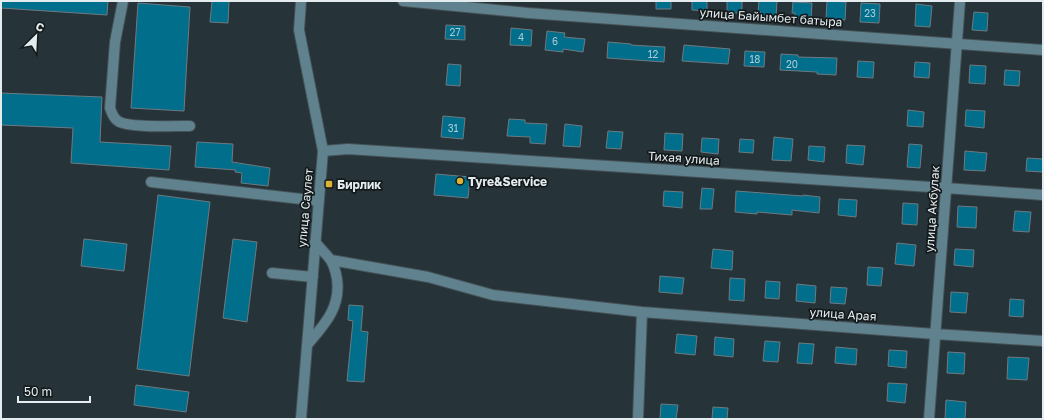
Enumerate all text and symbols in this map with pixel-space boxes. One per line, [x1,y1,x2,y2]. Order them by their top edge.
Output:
street label: улица Байымбет батыра [699,5,843,29]
house number: 23 [864,7,876,19]
north arrow [16,16,56,56]
text: С [34,19,47,34]
house number: 27 [449,26,461,38]
house number: 4 [518,31,524,43]
house number: 6 [552,35,558,47]
house number: 12 [648,48,659,60]
house number: 18 [750,53,760,65]
house number: 20 [786,58,798,70]
house number: 31 [448,122,458,134]
street label: Тихая улица [648,148,720,168]
street label: улица Акбулак [921,165,943,253]
street label: улица Саулет [294,168,316,248]
place label: Tyre&Service [468,174,547,189]
marker: Tyre&Service [455,176,465,186]
place label: Бирлик [337,177,381,192]
marker: Бирлик [324,179,334,189]
street label: улица Арая [809,304,877,324]
scale bar [18,378,90,404]
text: 50 m [24,384,52,399]

